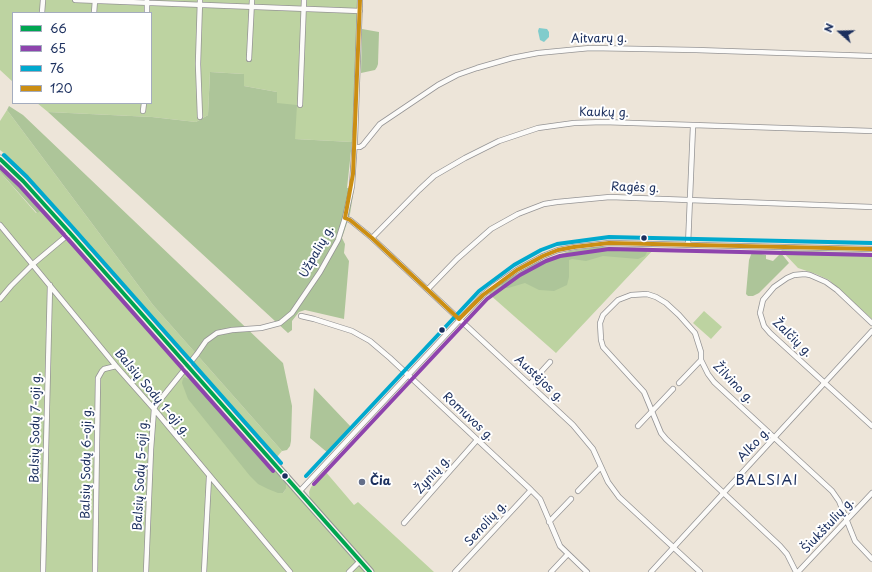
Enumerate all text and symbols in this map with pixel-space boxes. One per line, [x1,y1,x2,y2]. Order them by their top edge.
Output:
legend [12,12,152,104]
north arrow [820,12,860,52]
text: 66 [50,19,67,37]
text: N [819,21,838,35]
street label: Aitvarų g. [571,31,627,47]
text: 65 [50,39,66,57]
text: 76 [50,59,64,77]
text: 120 [50,79,73,97]
street label: Kaukų g. [579,105,629,121]
street label: Ragės g. [611,180,659,196]
street label: Užpalių g. [297,223,337,281]
unlabelled marker [639,233,649,243]
street label: Žalčių g. [769,316,815,360]
unlabelled marker [437,325,447,335]
street label: Balsių Sodų 1-oji g. [111,346,193,440]
street label: Austėjos g. [511,353,567,405]
street label: Žilvino g. [710,359,756,407]
street label: Balsių Sodų 7-oji g. [28,373,44,483]
street label: Romuvos g. [439,390,497,444]
street label: Balsių Sodų 6-oji g. [79,407,95,519]
street label: Balsių Sodų 5-oji g. [131,419,151,531]
street label: Alko g. [735,425,773,465]
street label: Žynių g. [412,453,454,497]
unlabelled marker [280,471,290,481]
district label: BALSIAI [736,473,798,489]
place label: Čia [370,475,391,489]
marker: Čia [357,477,367,487]
street label: Šiukštulių g. [799,495,857,557]
street label: Senolių g. [462,498,510,550]

